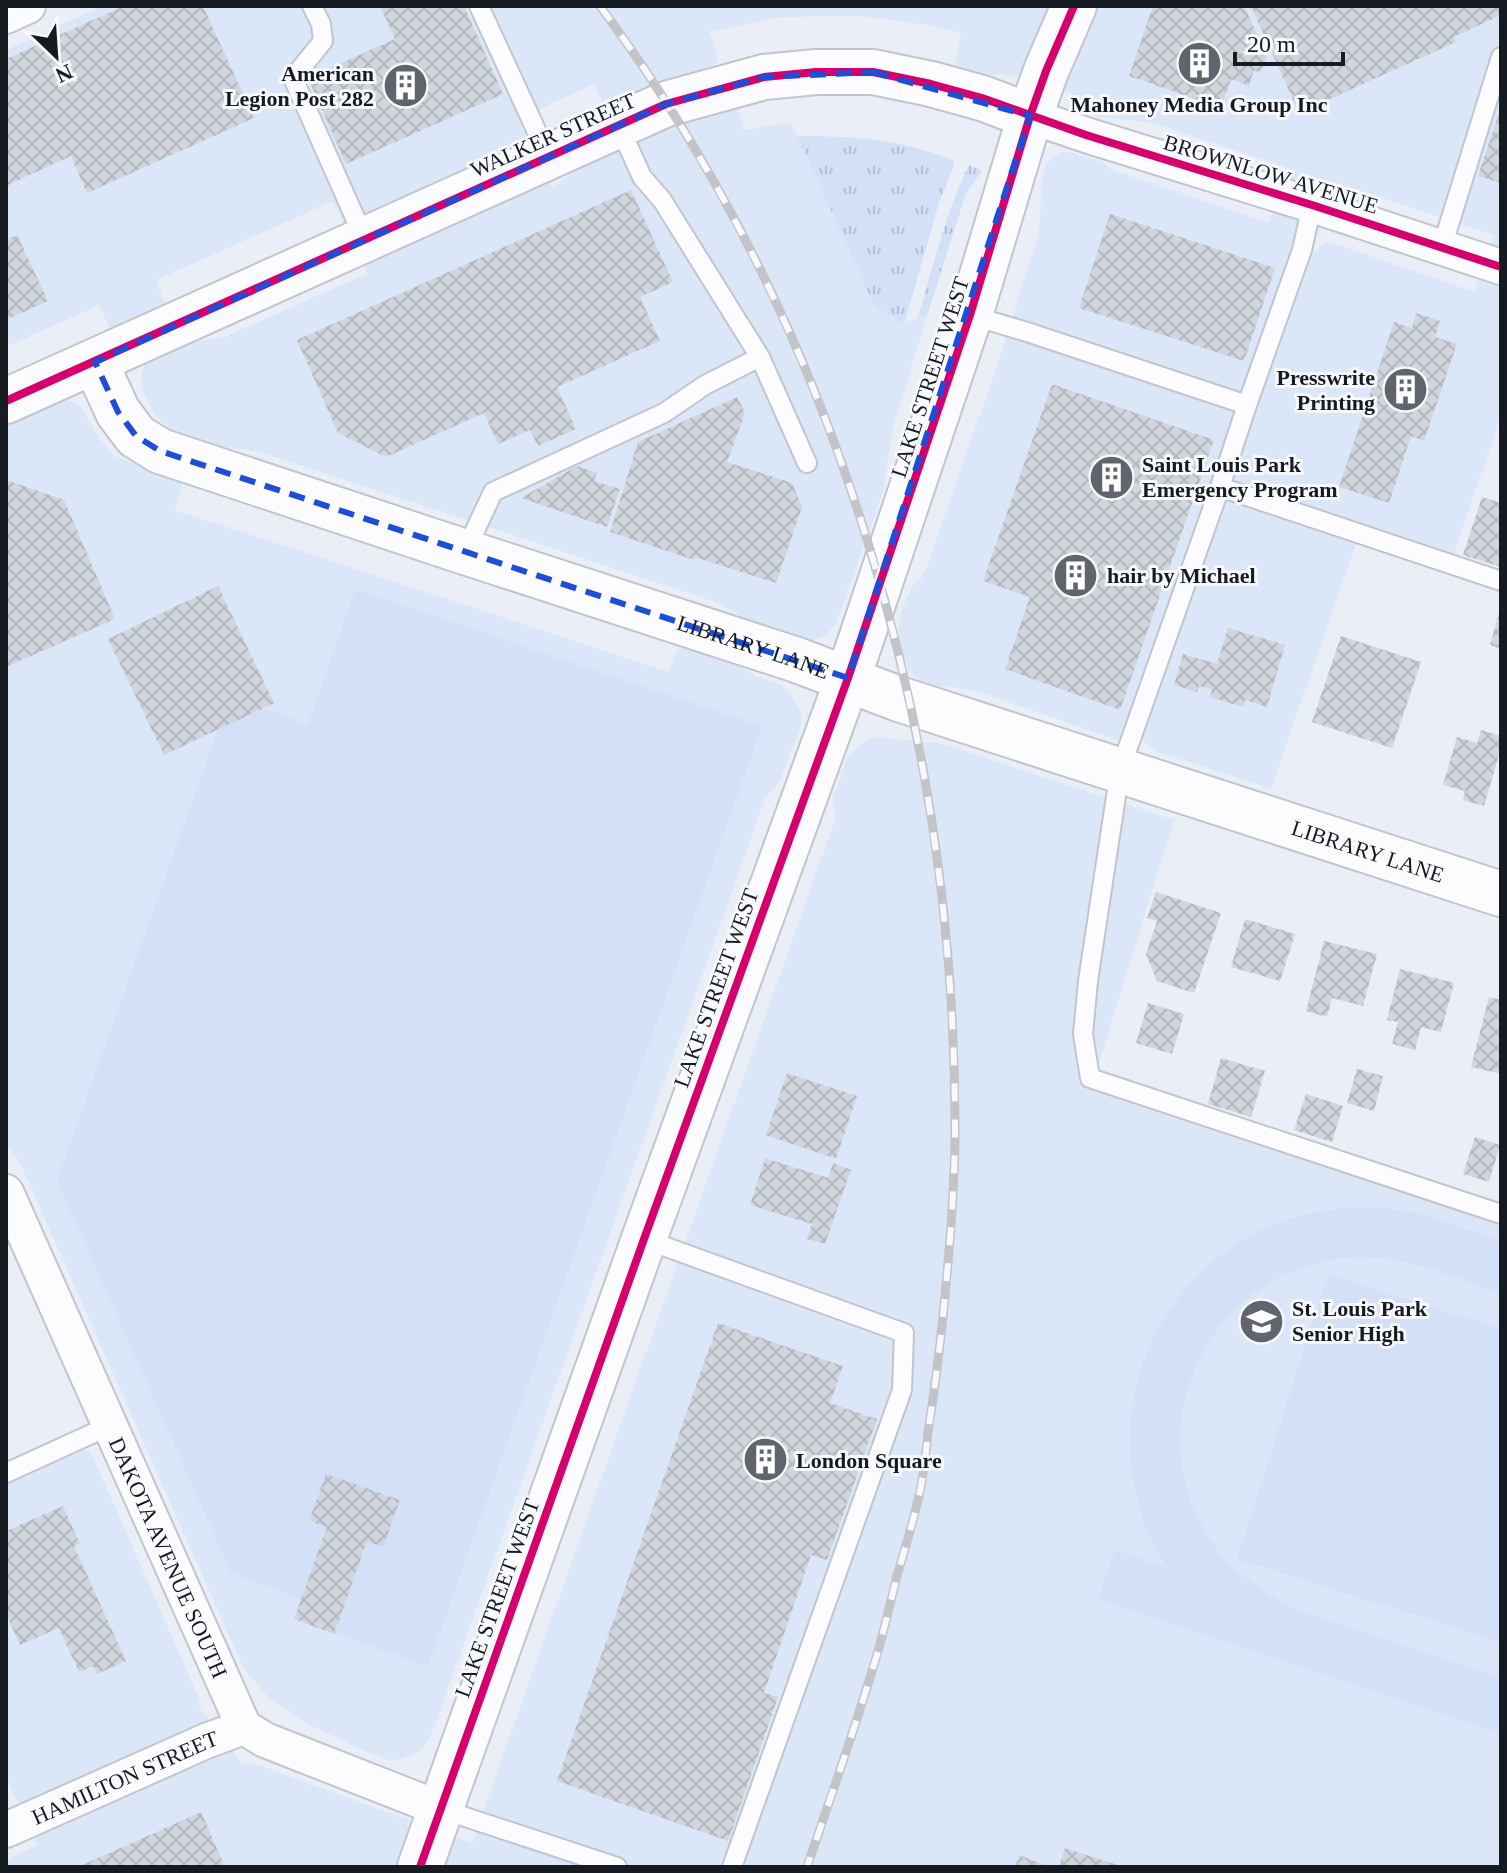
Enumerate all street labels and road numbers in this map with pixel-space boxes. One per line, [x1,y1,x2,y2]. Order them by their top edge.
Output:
street label: WALKER STREET [467,87,640,183]
street label: BROWNLOW AVENUE [1160,129,1382,219]
street label: LAKE STREET WEST [886,273,974,480]
street label: LIBRARY LANE [674,609,833,684]
street label: LIBRARY LANE [1289,815,1447,887]
street label: LAKE STREET WEST [668,885,764,1091]
street label: DAKOTA AVENUE SOUTH [104,1433,233,1682]
street label: LAKE STREET WEST [449,1495,545,1701]
street label: HAMILTON STREET [28,1725,222,1829]

